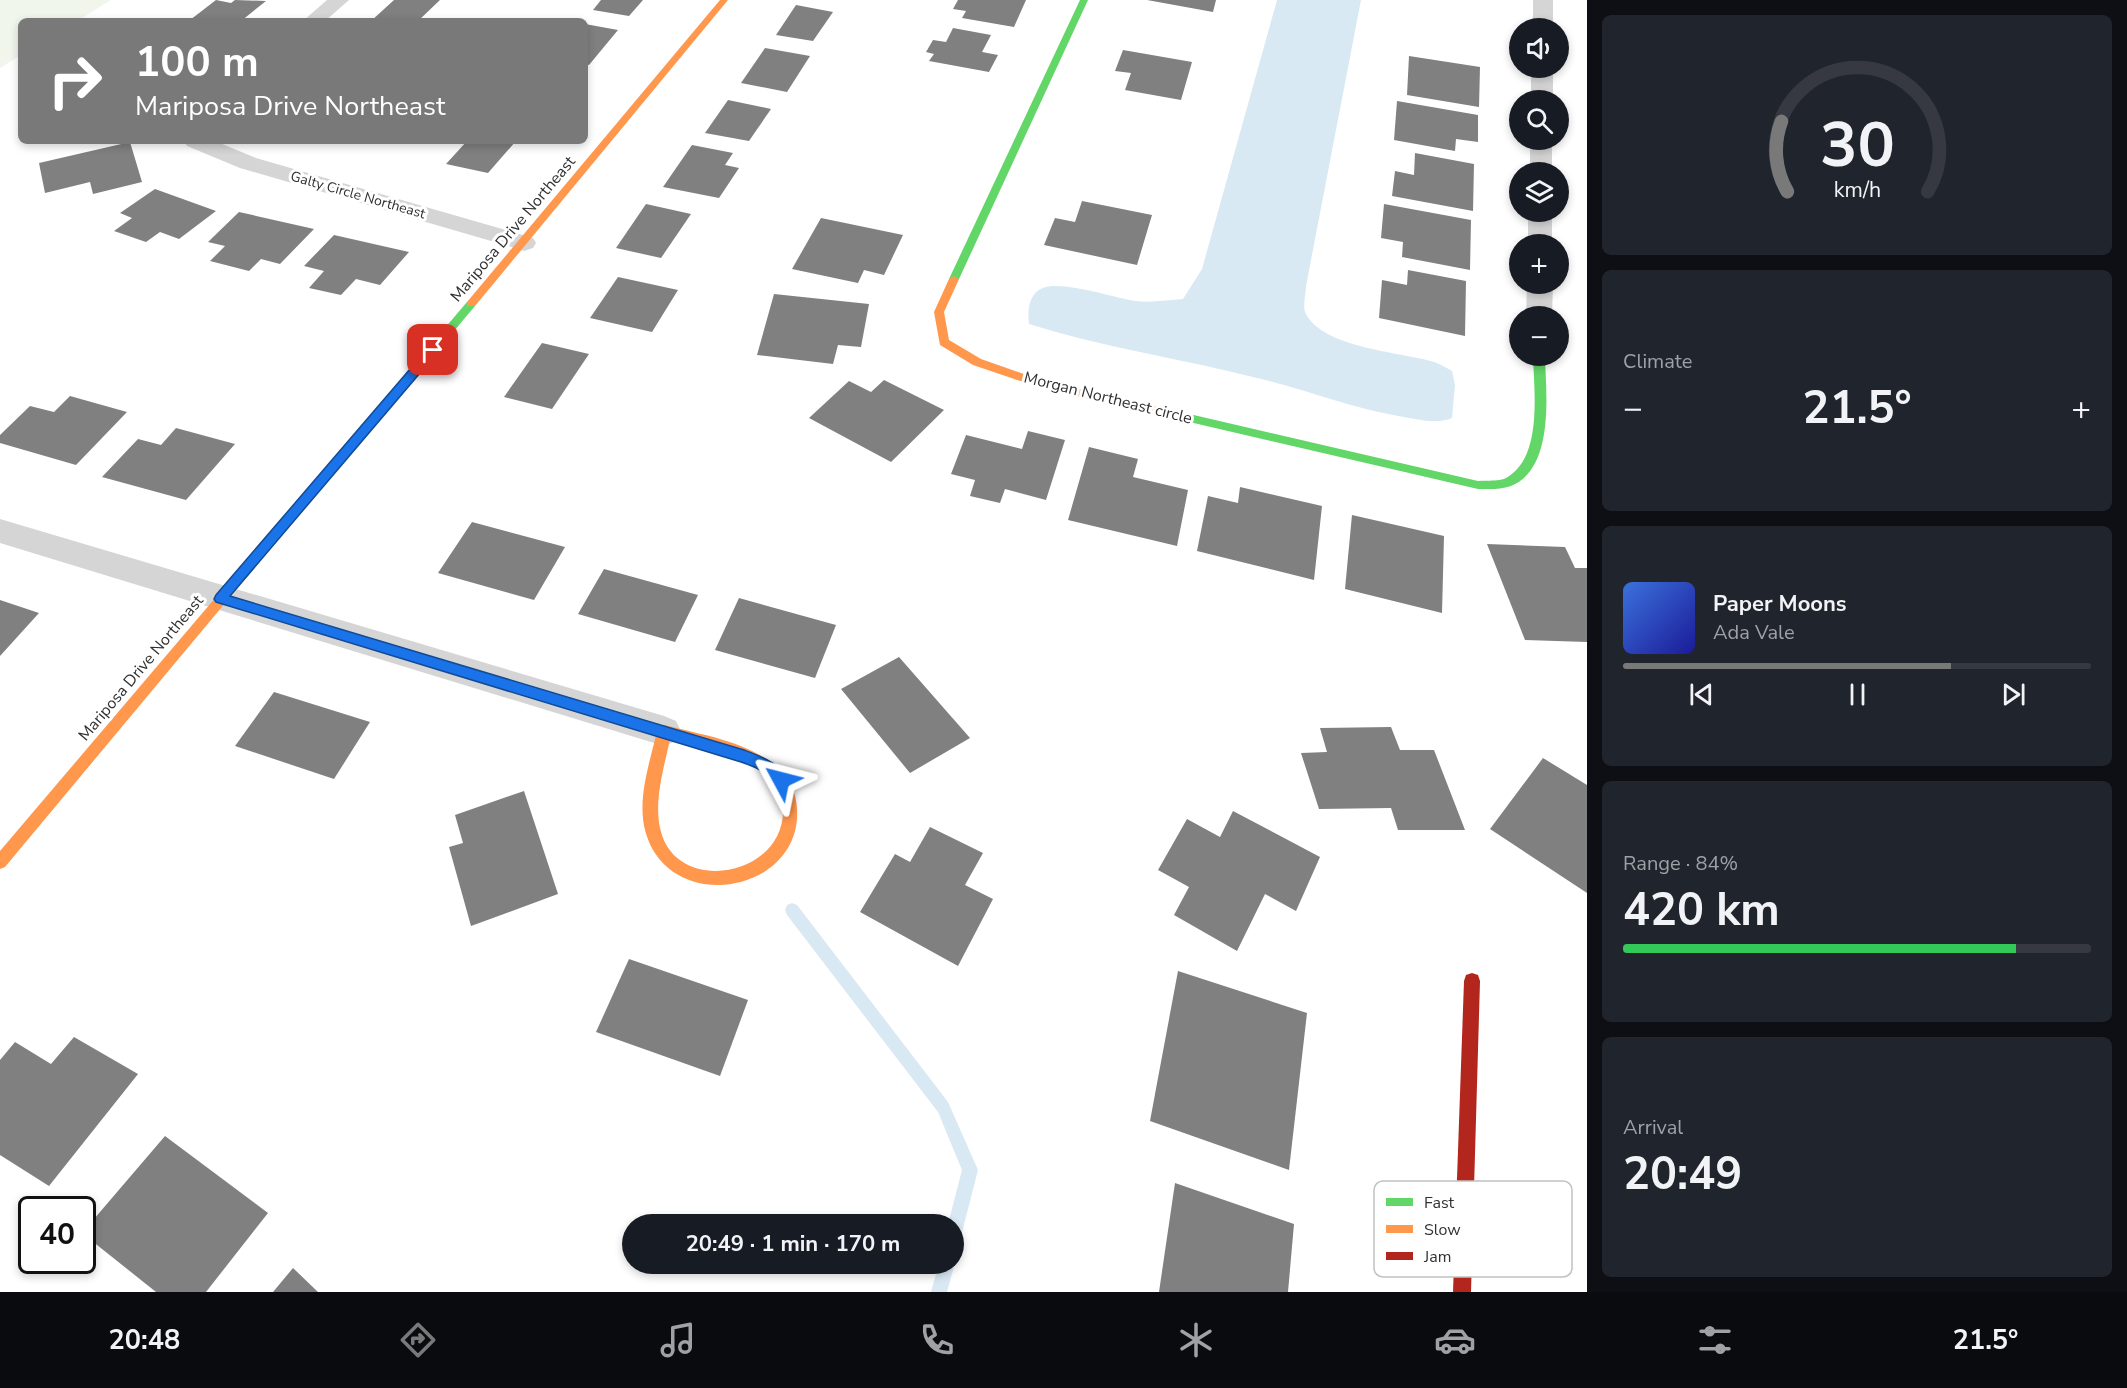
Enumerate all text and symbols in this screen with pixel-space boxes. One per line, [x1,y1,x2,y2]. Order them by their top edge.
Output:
map controls [1509,18,1569,366]
button: sound [1509,18,1569,78]
text: 100 m [135,34,259,91]
icon: right [36,42,114,120]
text: Mariposa Drive Northeast [135,88,445,125]
button: search [1509,90,1569,150]
text: 30 [1820,103,1894,188]
street label: Mariposa Drive Northeast [445,151,581,307]
button: layers [1509,162,1569,222]
street label: Galty Circle Northeast [288,167,428,223]
text: km/h [1833,176,1881,206]
button: + [1509,234,1569,294]
button: − [1509,306,1569,366]
pin [407,324,458,375]
icon: arrive [416,333,449,366]
text: Climate [1623,348,1692,375]
street label: Morgan Northeast circle [1022,366,1194,430]
text: 21.5° [1802,378,1912,439]
text: − [1623,386,1643,431]
text: + [2071,386,2091,431]
text: Paper Moons [1713,589,1847,619]
street label: Mariposa Drive Northeast [73,590,209,746]
text: Ada Vale [1713,619,1795,646]
icon: previous [1685,678,1718,711]
icon: pause [1841,678,1874,711]
icon: next [1997,678,2030,711]
position arrow [749,748,813,812]
text: Range · 84% [1623,850,1738,877]
text: 420 km [1623,880,1780,941]
text: Arrival [1623,1114,1683,1141]
text: 20:49 [1623,1144,1742,1205]
legend [1374,1181,1572,1277]
text: Fast [1424,1192,1455,1214]
speed limit sign: 40 [18,1196,96,1274]
text: Slow [1424,1219,1461,1241]
text: 20:49 · 1 min · 170 m [686,1229,900,1259]
text: Jam [1423,1246,1451,1268]
icon: directions [397,1319,439,1361]
icon: music [657,1319,699,1361]
icon: phone [916,1319,958,1361]
icon: climate [1175,1319,1217,1361]
icon: car [1434,1319,1476,1361]
icon: filters [1694,1319,1736,1361]
text: 20:48 [109,1322,180,1359]
text: 21.5° [1953,1322,2018,1359]

